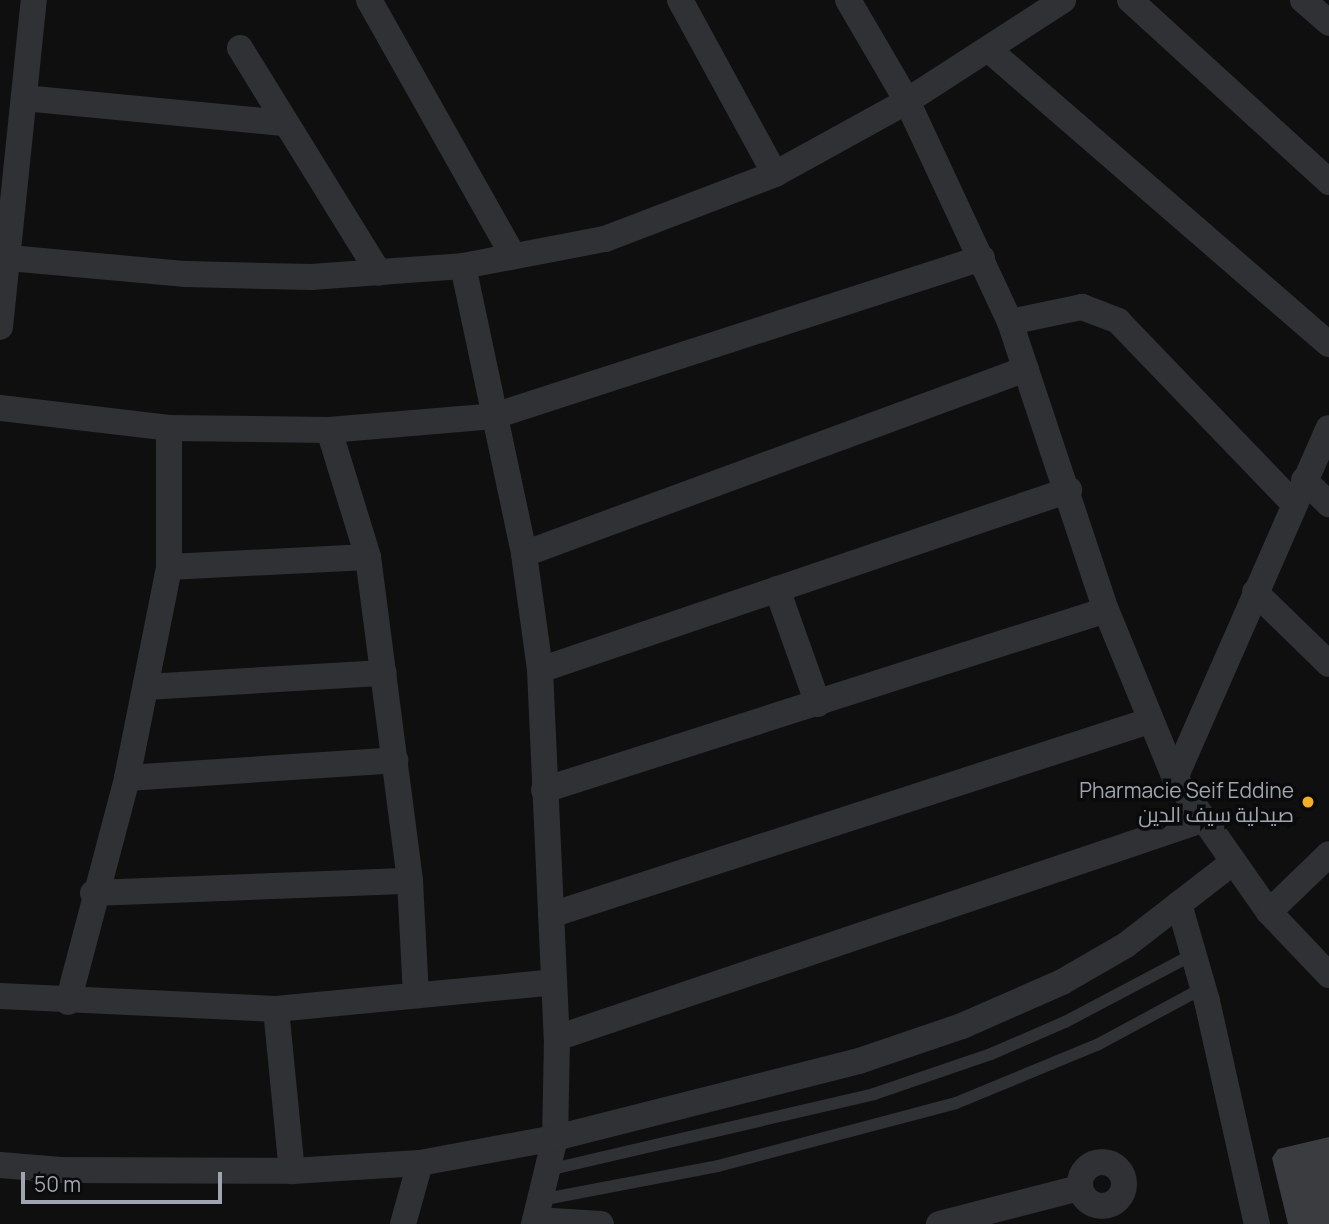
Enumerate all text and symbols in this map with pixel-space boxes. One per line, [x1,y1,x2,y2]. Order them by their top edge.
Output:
place label: Pharmacie Seif Eddine صيدلية سيف الدين [1079,777,1294,827]
marker: Pharmacie Seif Eddine صيدلية سيف الدين [1300,794,1316,810]
scale bar [24,1158,226,1202]
text: 50 m [34,1170,81,1198]

